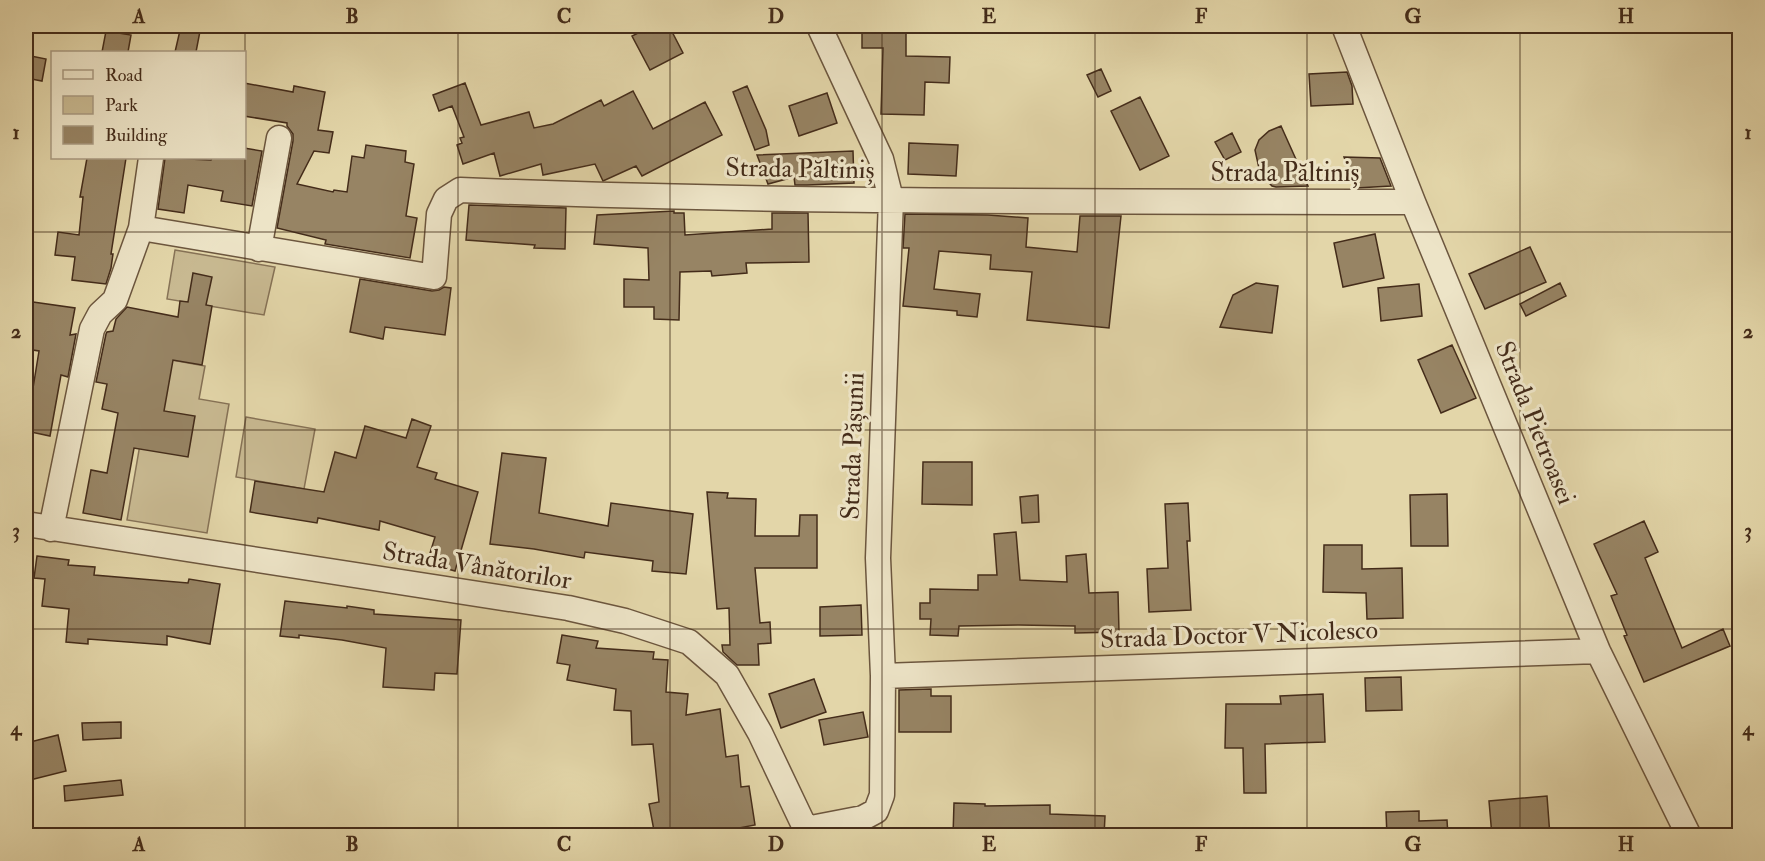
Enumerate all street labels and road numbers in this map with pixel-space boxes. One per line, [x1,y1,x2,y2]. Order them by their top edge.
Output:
street label: Strada Păltiniș [725,152,875,186]
street label: Strada Păltiniș [1210,157,1360,189]
street label: Strada Pietroasei [1488,337,1582,509]
street label: Strada Pășunii [834,372,872,520]
street label: Strada Vânătorilor [380,535,574,597]
street label: Strada Doctor V Nicolesco [1099,614,1379,656]

